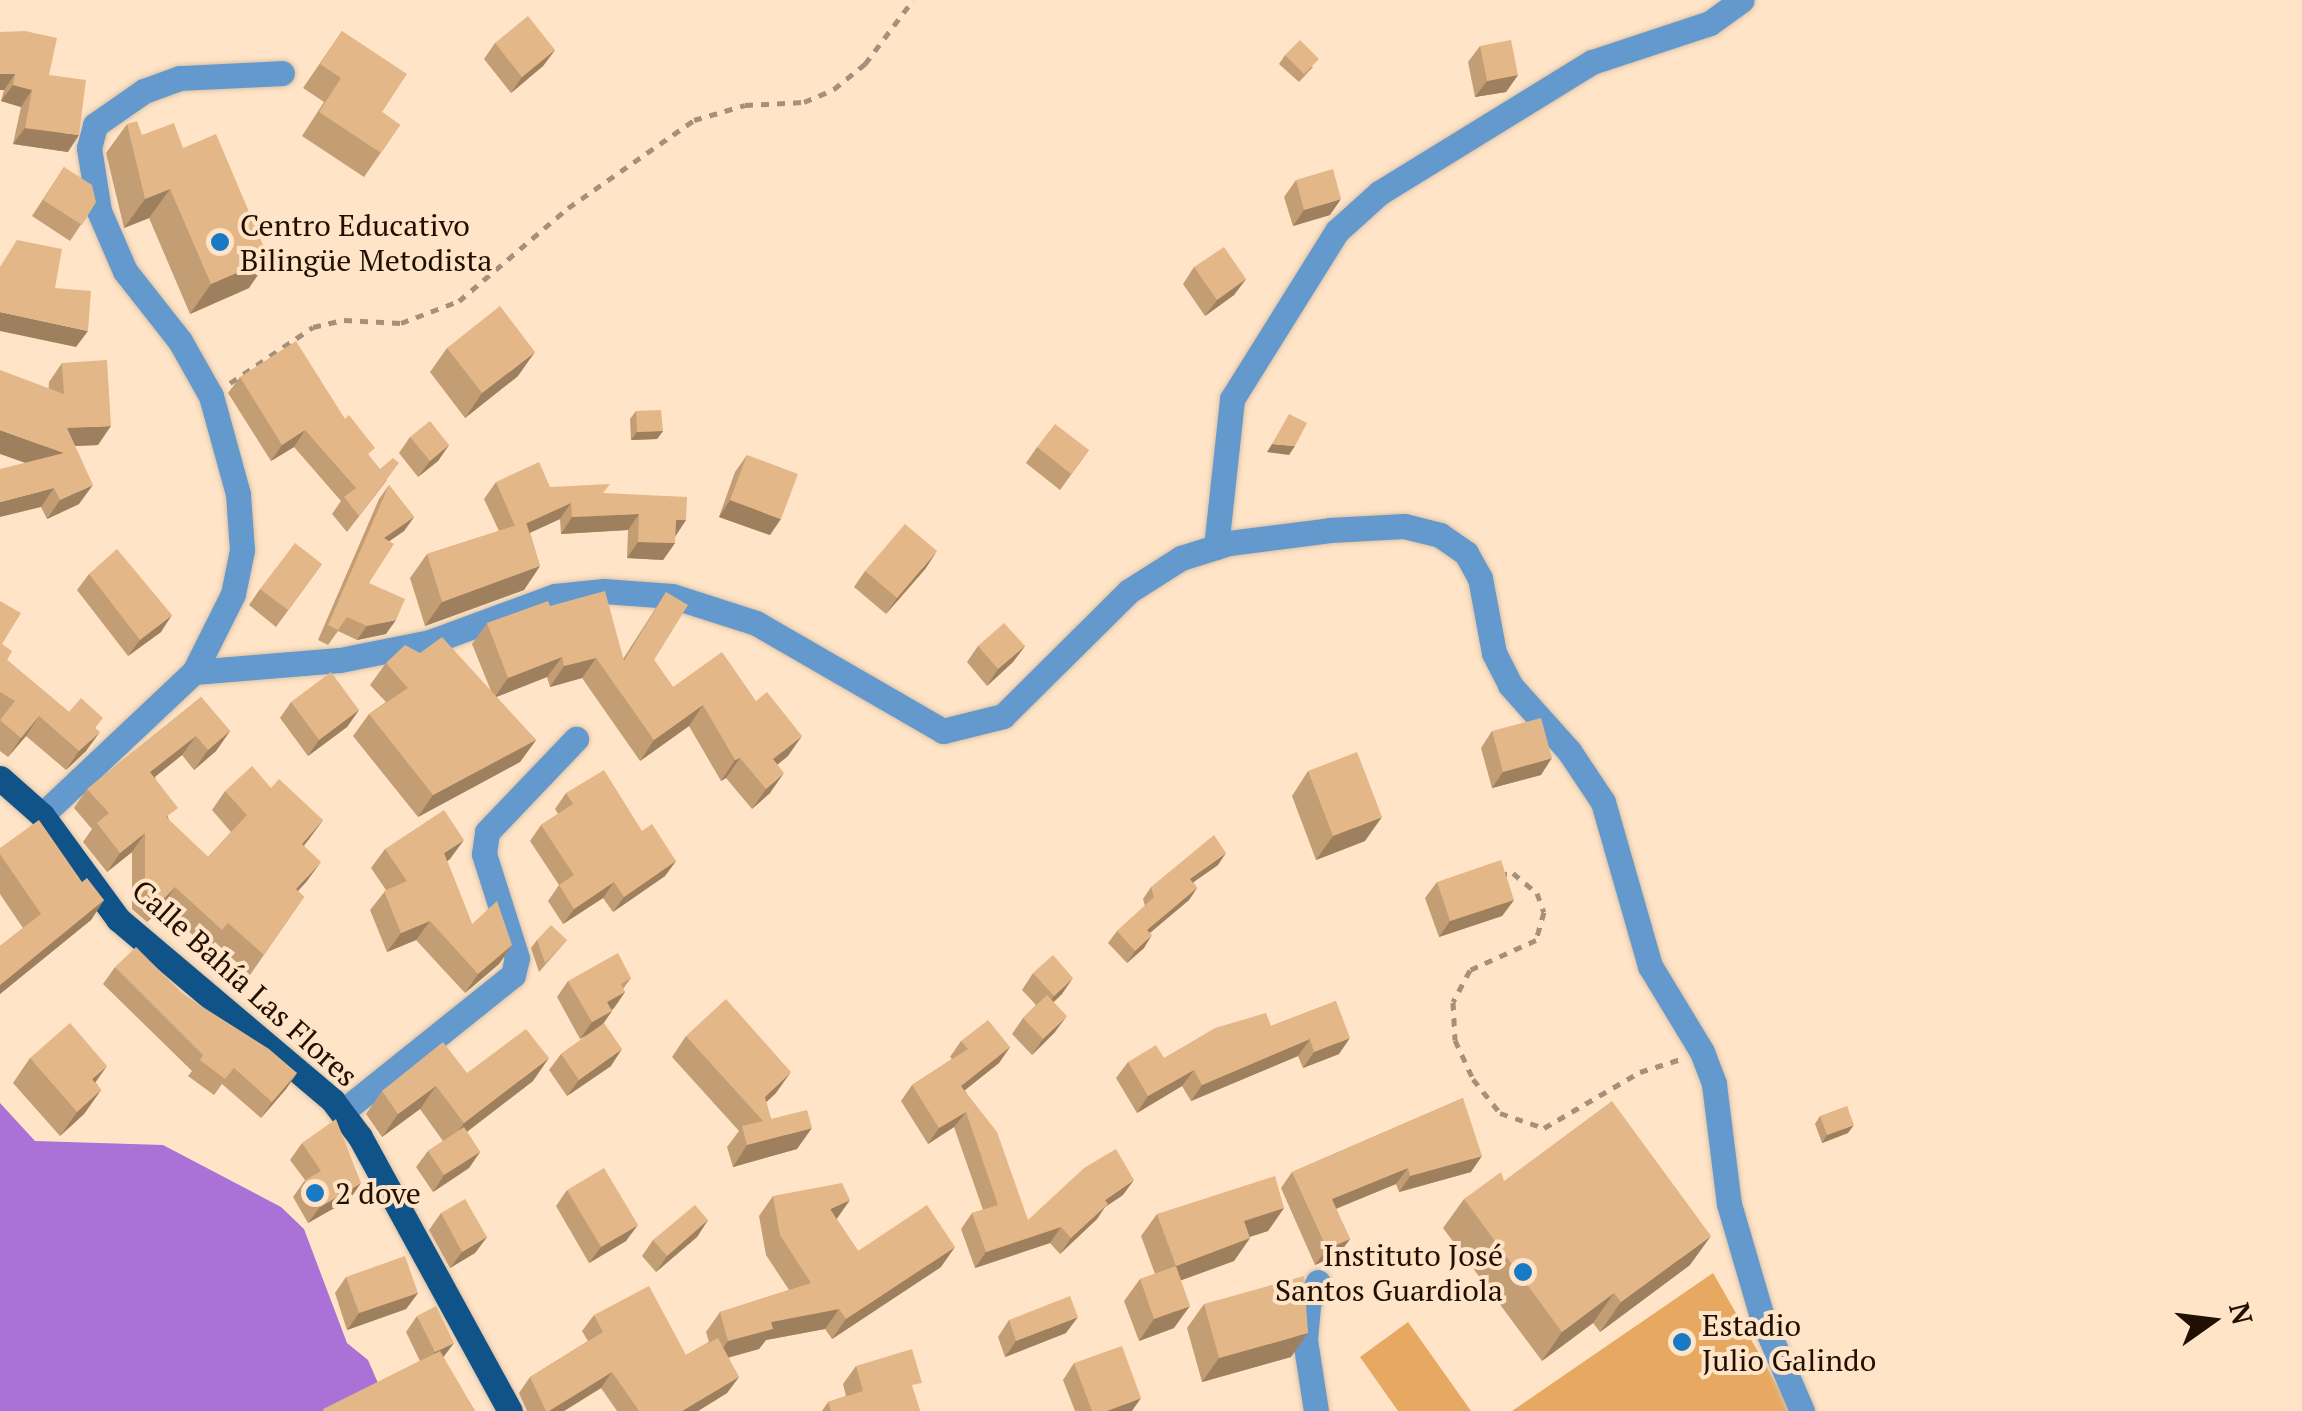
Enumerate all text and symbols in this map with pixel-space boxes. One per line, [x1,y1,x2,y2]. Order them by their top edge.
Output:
place label: Centro Educativo Bilingüe Metodista [240,207,493,278]
marker: Centro Educativo Bilingüe Metodista [209,231,231,253]
street label: Calle Bahía Las Flores [125,872,365,1094]
place label: 2 dove [335,1175,421,1211]
marker: 2 dove [304,1182,326,1204]
place label: Instituto José Santos Guardiola [1275,1237,1503,1308]
marker: Instituto José Santos Guardiola [1512,1261,1534,1283]
north arrow [2162,1271,2262,1371]
text: N [2221,1299,2262,1328]
place label: Estadio Julio Galindo [1702,1307,1876,1378]
marker: Estadio Julio Galindo [1671,1331,1693,1353]

